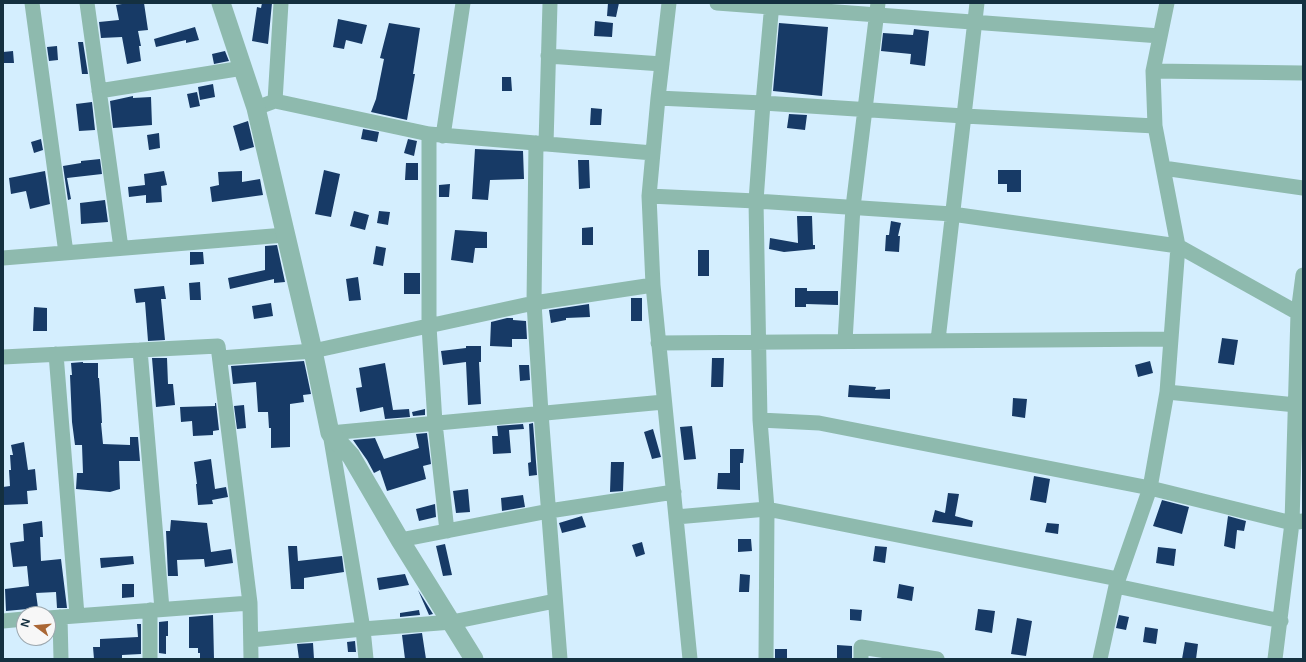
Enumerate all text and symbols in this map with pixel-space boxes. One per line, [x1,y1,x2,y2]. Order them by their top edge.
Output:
north arrow [16,606,56,646]
text: N [18,617,33,629]

